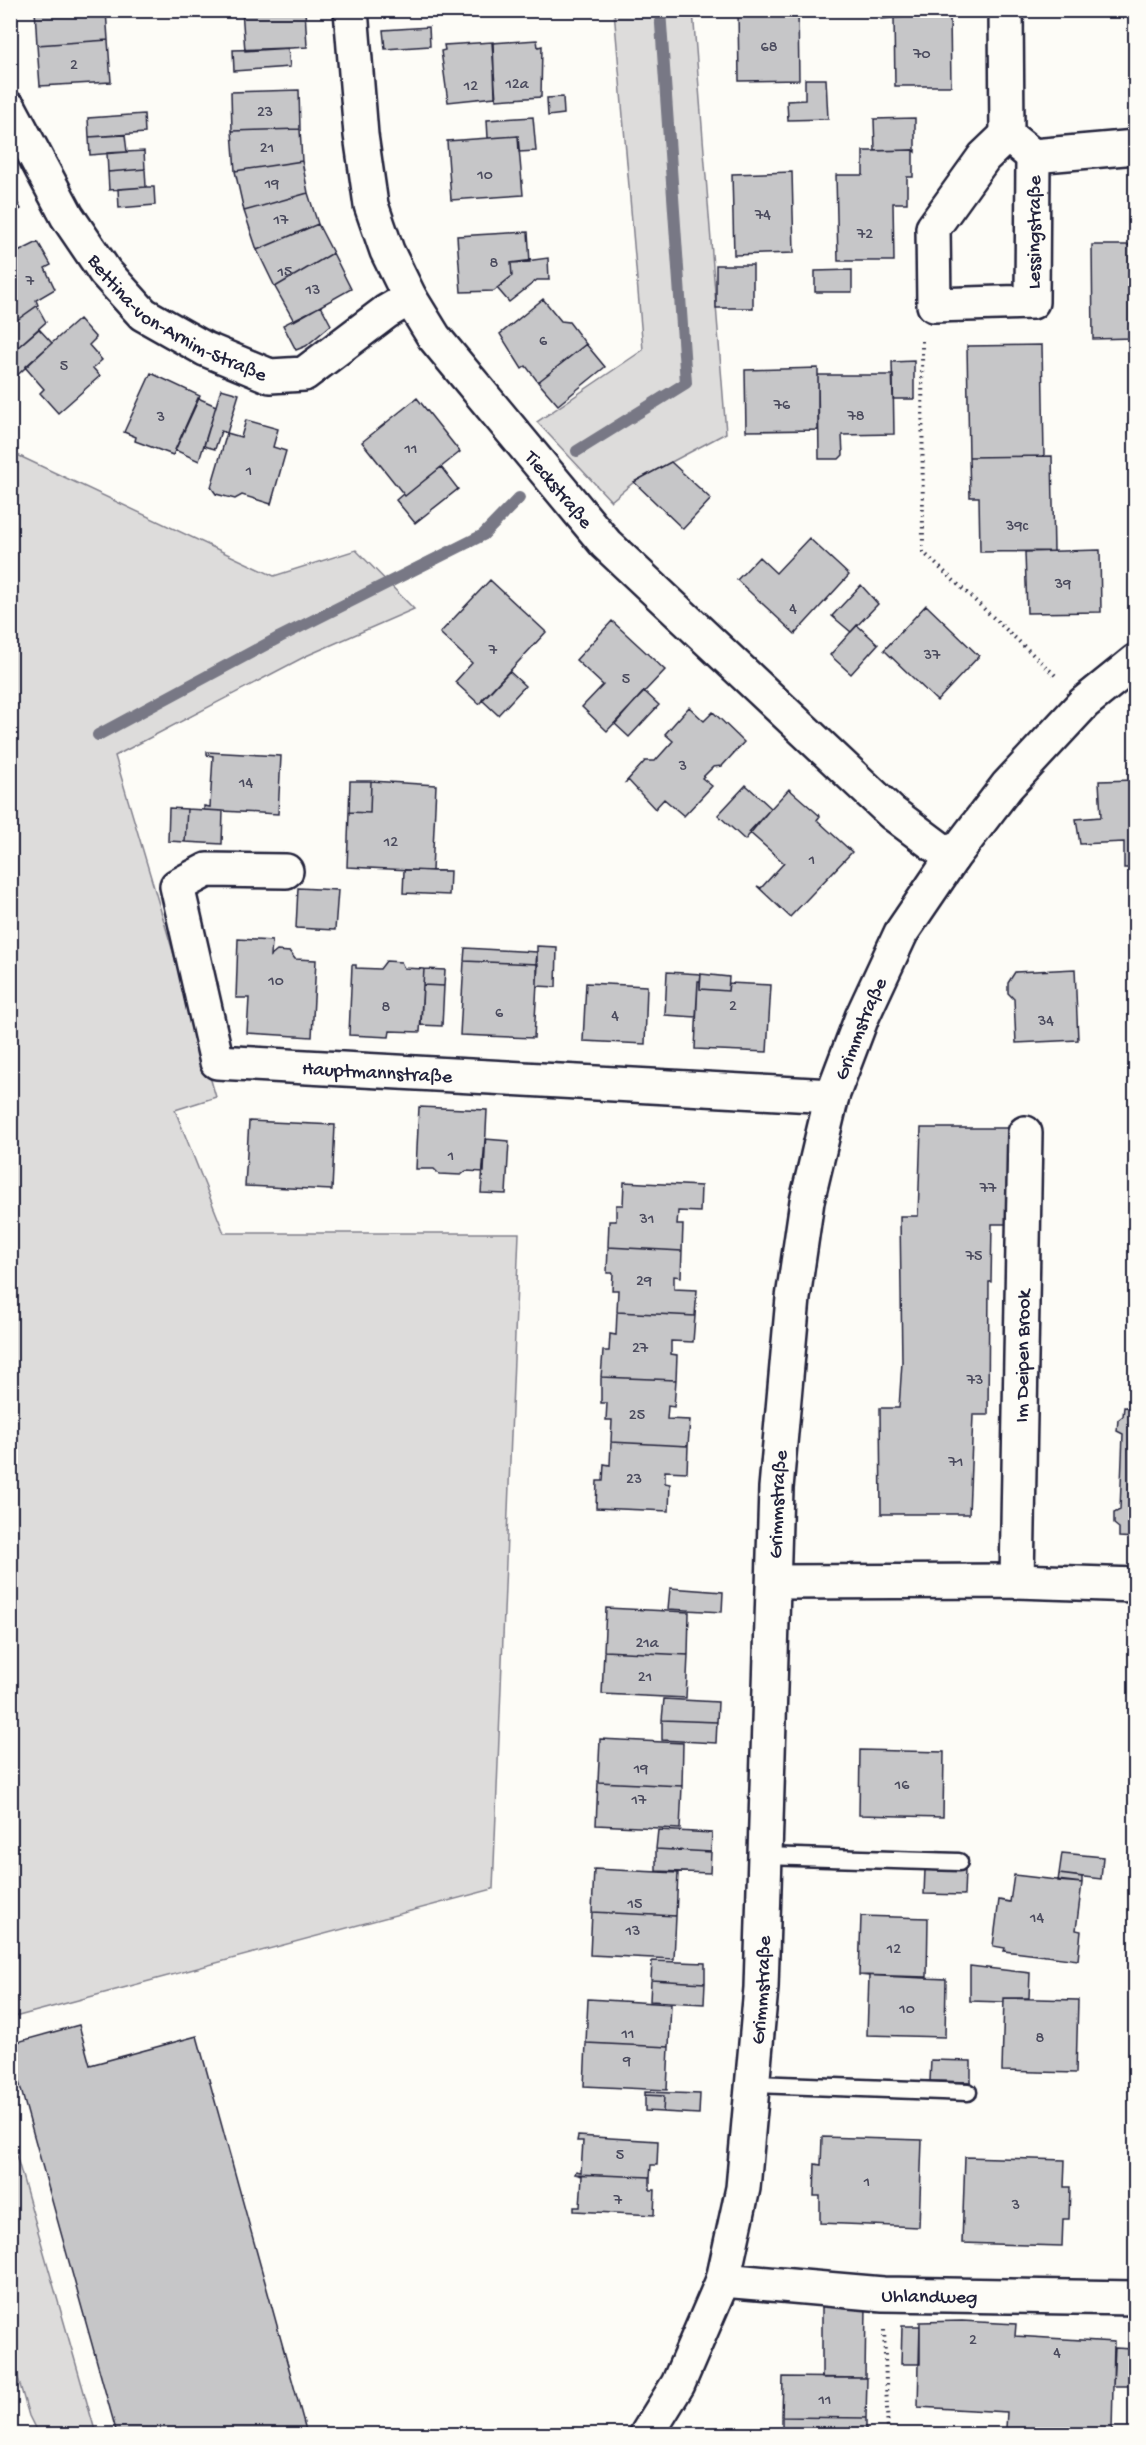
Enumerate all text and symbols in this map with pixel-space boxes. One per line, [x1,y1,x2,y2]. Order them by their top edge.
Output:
house number: 68 [761,39,778,58]
house number: 70 [912,46,931,65]
house number: 2 [70,57,78,76]
house number: 12a [504,76,530,95]
house number: 12 [463,78,478,97]
house number: 23 [257,104,273,123]
house number: 21 [260,140,274,159]
house number: 10 [476,167,493,186]
street label: Lessingstraße [1024,175,1048,289]
house number: 19 [264,176,279,195]
house number: 74 [754,207,771,226]
house number: 17 [273,212,289,231]
house number: 72 [856,226,873,245]
street label: Bettina-von-Arnim-Straße [81,250,270,389]
house number: 8 [490,255,499,274]
house number: 15 [277,264,292,283]
house number: 7 [25,273,35,292]
house number: 13 [305,282,320,301]
house number: 6 [539,333,548,352]
house number: 5 [60,358,68,377]
house number: 76 [773,397,791,416]
house number: 78 [846,408,865,427]
house number: 3 [156,409,165,428]
house number: 11 [404,441,417,460]
street label: Tieckstraße [518,446,597,535]
house number: 1 [245,463,252,482]
house number: 39c [1005,518,1028,537]
house number: 39 [1054,576,1071,595]
house number: 4 [789,601,797,620]
house number: 7 [488,642,498,661]
house number: 37 [923,647,941,666]
house number: 5 [622,671,630,690]
house number: 3 [678,758,687,777]
house number: 14 [238,775,253,794]
house number: 12 [383,834,398,853]
house number: 1 [808,852,815,871]
house number: 10 [267,973,284,992]
street label: Grimmstraße [831,974,894,1084]
house number: 2 [729,998,737,1017]
house number: 8 [382,999,391,1018]
house number: 6 [495,1005,504,1024]
house number: 4 [611,1008,619,1027]
house number: 34 [1037,1013,1054,1032]
street label: Hauptmannstraße [301,1059,454,1090]
house number: 1 [447,1148,454,1167]
house number: 77 [979,1180,997,1199]
house number: 31 [639,1211,654,1230]
house number: 75 [965,1248,982,1267]
house number: 29 [636,1273,652,1292]
street label: Im Deipen Brook [1012,1287,1037,1423]
house number: 27 [632,1340,649,1359]
house number: 73 [966,1372,983,1391]
house number: 25 [629,1407,645,1426]
street label: Grimmstraße [766,1449,794,1559]
house number: 71 [948,1454,963,1473]
house number: 23 [626,1471,642,1490]
house number: 21a [635,1635,660,1654]
house number: 21 [638,1669,652,1688]
house number: 19 [633,1761,648,1780]
house number: 16 [894,1777,910,1796]
house number: 17 [631,1792,647,1811]
house number: 15 [627,1896,642,1915]
house number: 14 [1029,1910,1044,1929]
house number: 13 [625,1923,640,1942]
street label: Grimmstraße [748,1935,778,2046]
house number: 12 [886,1941,901,1960]
house number: 10 [898,2001,915,2020]
house number: 11 [621,2026,634,2045]
house number: 8 [1036,2030,1045,2049]
house number: 9 [622,2053,631,2072]
house number: 5 [616,2147,624,2166]
house number: 1 [863,2174,870,2193]
house number: 7 [613,2192,623,2211]
house number: 3 [1011,2197,1020,2216]
street label: Uhlandweg [881,2286,978,2310]
house number: 2 [969,2332,977,2351]
house number: 4 [1053,2345,1061,2364]
house number: 11 [818,2392,831,2411]

